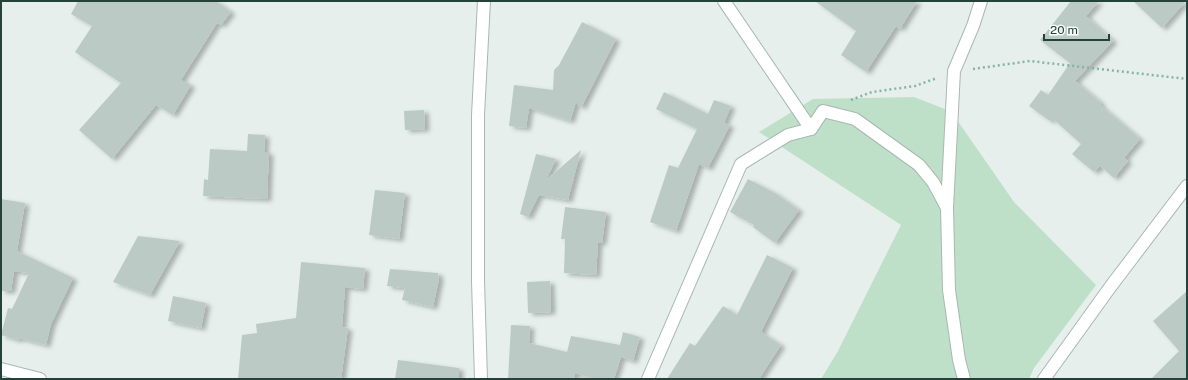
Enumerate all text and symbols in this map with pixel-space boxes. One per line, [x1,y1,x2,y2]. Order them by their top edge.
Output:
scale bar [1044,16,1109,42]
text: 20 m [1050,23,1078,37]

